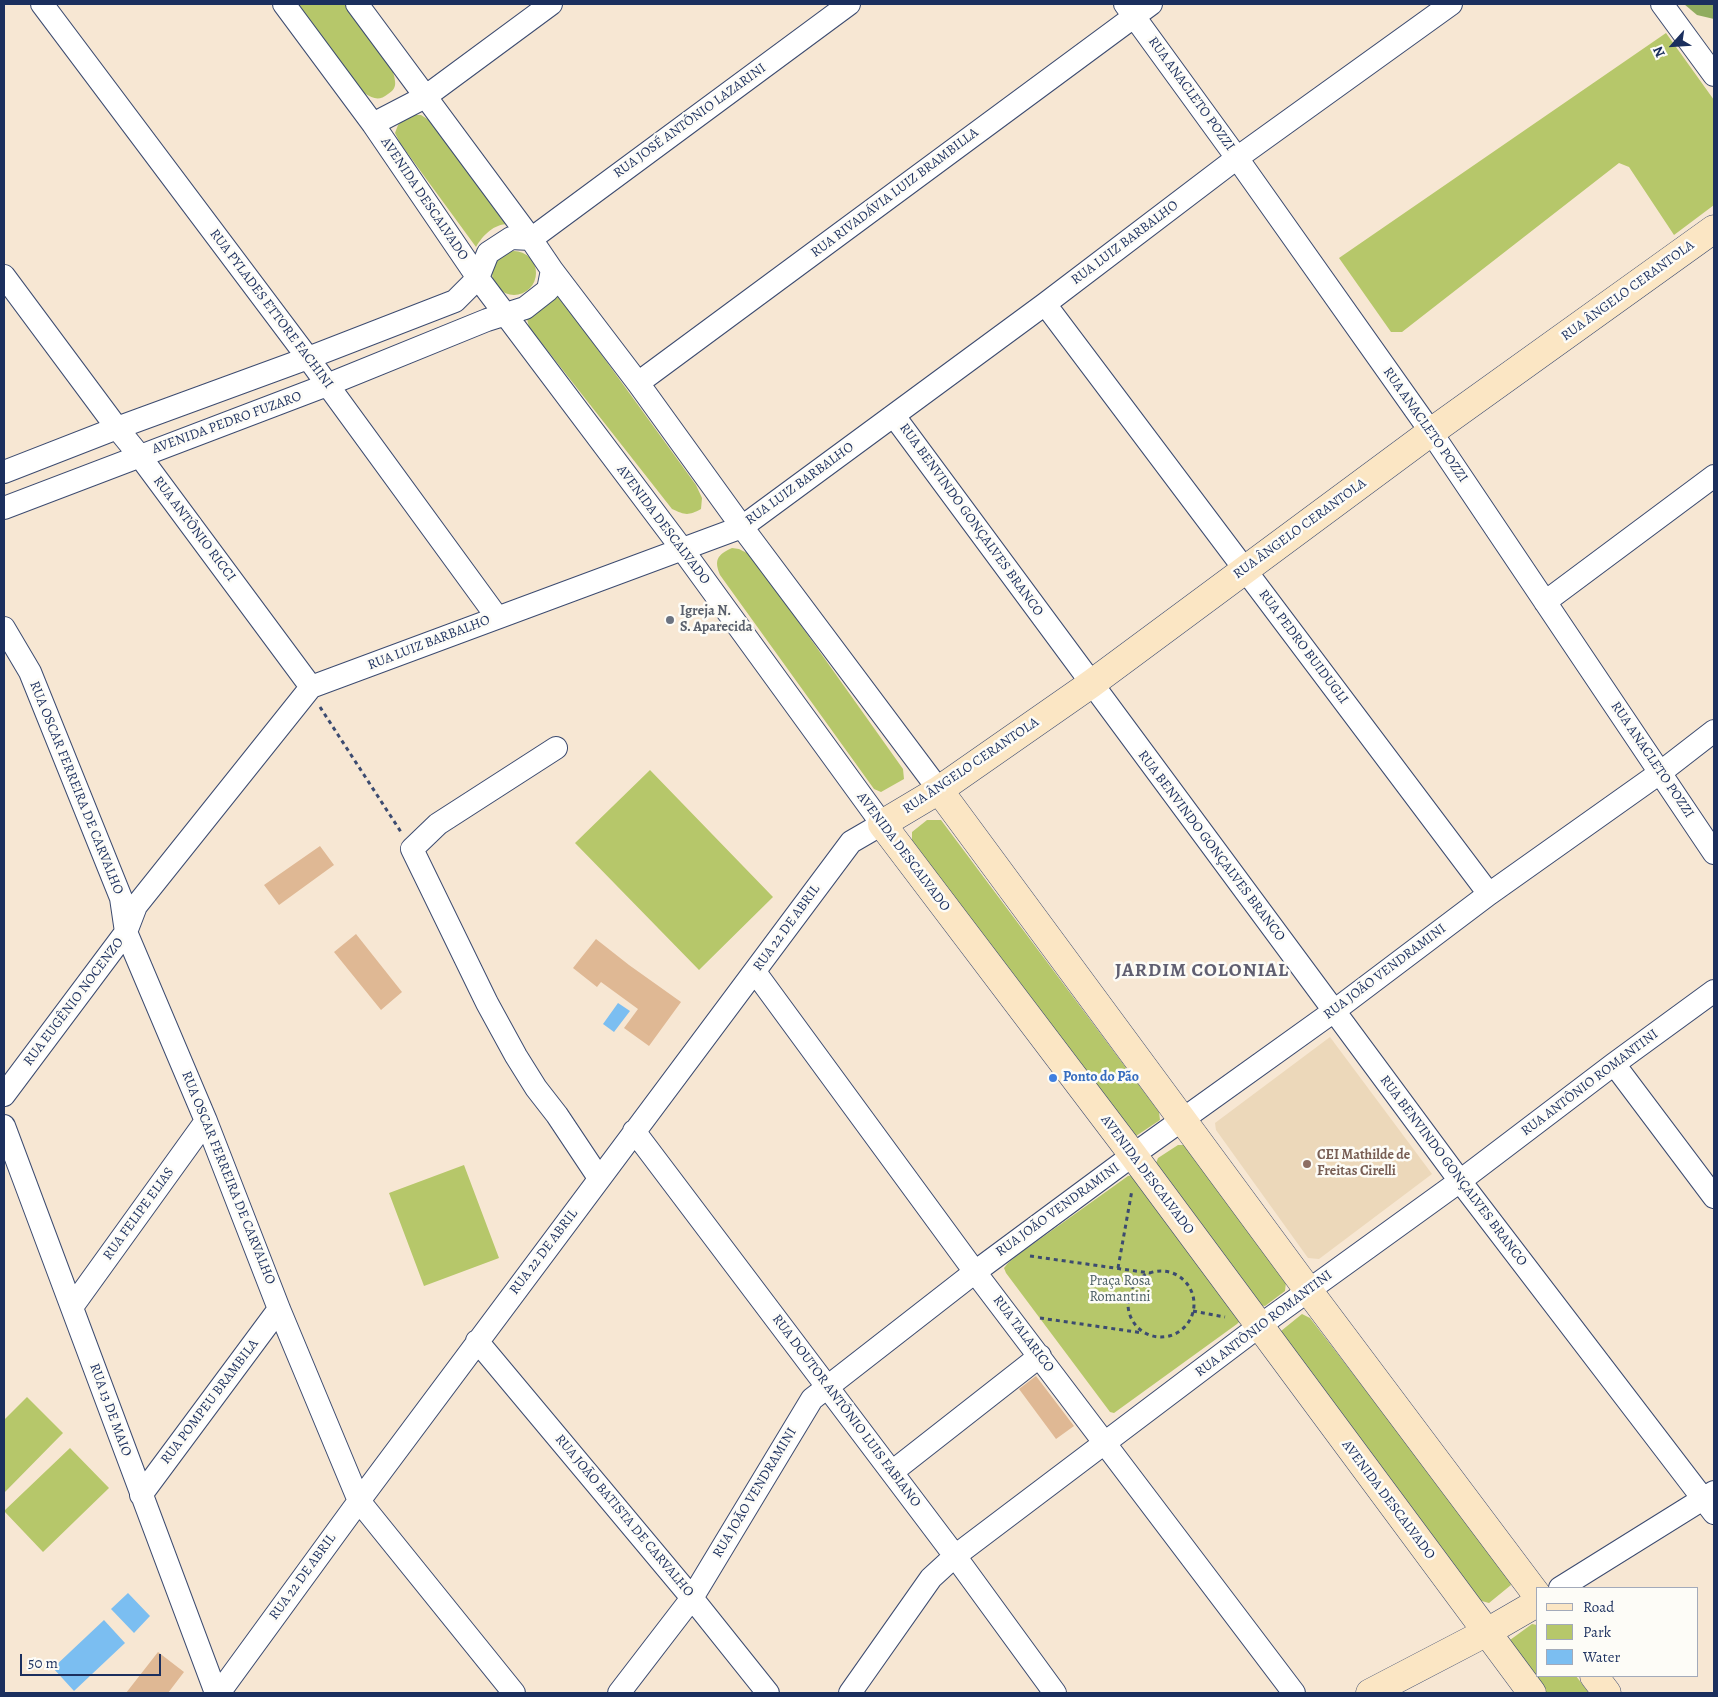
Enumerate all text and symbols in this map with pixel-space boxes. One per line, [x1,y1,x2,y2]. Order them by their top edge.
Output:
north arrow [1648,20,1698,70]
street label: RUA ANACLETO POZZI [1144,34,1238,154]
text: N [1648,43,1670,61]
street label: RUA JOSÉ ANTÔNIO LAZARINI [610,60,770,182]
street label: RUA RIVADÁVIA LUIZ BRAMBILLA [808,125,982,261]
street label: AVENIDA DESCALVADO [377,134,471,264]
street label: RUA LUIZ BARBALHO [1068,197,1182,289]
street label: RUA PYLADES ETTORE FACHINI [206,226,336,392]
street label: RUA ÂNGELO CERANTOLA [1558,237,1698,345]
street label: RUA ANACLETO POZZI [1379,364,1471,486]
street label: AVENIDA PEDRO FUZARO [150,388,304,458]
street label: RUA BENVINDO GONÇALVES BRANCO [895,420,1047,620]
street label: RUA LUIZ BARBALHO [743,439,857,529]
street label: AVENIDA DESCALVADO [613,462,713,588]
street label: RUA ANTÔNIO RICCI [149,473,239,585]
street label: RUA ÂNGELO CERANTOLA [1230,475,1370,583]
street label: RUA PEDRO BUIDUGLI [1255,586,1351,708]
place label: Igreja N. S. Aparecida [680,604,752,636]
street label: RUA LUIZ BARBALHO [365,612,493,674]
marker: Igreja N. S. Aparecida [664,614,676,626]
street label: RUA OSCAR FERREIRA DE CARVALHO [25,679,127,897]
street label: RUA ANACLETO POZZI [1607,699,1697,821]
street label: RUA ÂNGELO CERANTOLA [900,714,1042,818]
street label: RUA BENVINDO GONÇALVES BRANCO [1134,747,1288,945]
street label: AVENIDA DESCALVADO [853,789,953,915]
street label: RUA 22 DE ABRIL [750,881,824,975]
street label: RUA JOÃO VENDRAMINI [1321,921,1449,1023]
street label: RUA EUGÊNIO NOCENZO [20,935,128,1069]
district label: JARDIM COLONIAL [1113,960,1291,982]
street label: RUA ANTÔNIO ROMANTINI [1518,1026,1662,1140]
street label: RUA OSCAR FERREIRA DE CARVALHO [177,1069,279,1287]
place label: Ponto do Pão [1063,1070,1139,1086]
marker: Ponto do Pão [1047,1072,1059,1084]
street label: RUA BENVINDO GONÇALVES BRANCO [1376,1072,1530,1270]
street label: AVENIDA DESCALVADO [1097,1112,1197,1238]
place label: CEI Mathilde de Freitas Cirelli [1317,1148,1410,1180]
marker: CEI Mathilde de Freitas Cirelli [1301,1158,1313,1170]
street label: RUA JOÃO VENDRAMINI [993,1159,1123,1261]
street label: RUA FELIPE ELIAS [100,1164,178,1264]
street label: RUA 22 DE ABRIL [506,1206,582,1298]
street label: RUA ANTÔNIO ROMANTINI [1192,1267,1336,1381]
park label: Praça Rosa Romantini [1089,1274,1151,1306]
street label: RUA TALARICO [989,1292,1057,1376]
street label: RUA DOUTOR ANTÔNIO LUIS FABIANO [768,1311,924,1511]
street label: RUA POMPEU BRAMBILA [158,1336,262,1468]
street label: RUA 13 DE MAIO [85,1361,135,1459]
street label: RUA JOÃO VENDRAMINI [710,1425,800,1561]
street label: RUA JOÃO BATISTA DE CARVALHO [551,1431,697,1601]
street label: AVENIDA DESCALVADO [1338,1437,1438,1563]
street label: RUA 22 DE ABRIL [266,1530,340,1624]
legend [1536,1587,1698,1677]
text: Road [1583,1597,1614,1617]
text: Park [1583,1622,1611,1642]
scale bar [22,1644,164,1676]
text: Water [1583,1647,1620,1667]
text: 50 m [28,1653,58,1673]

